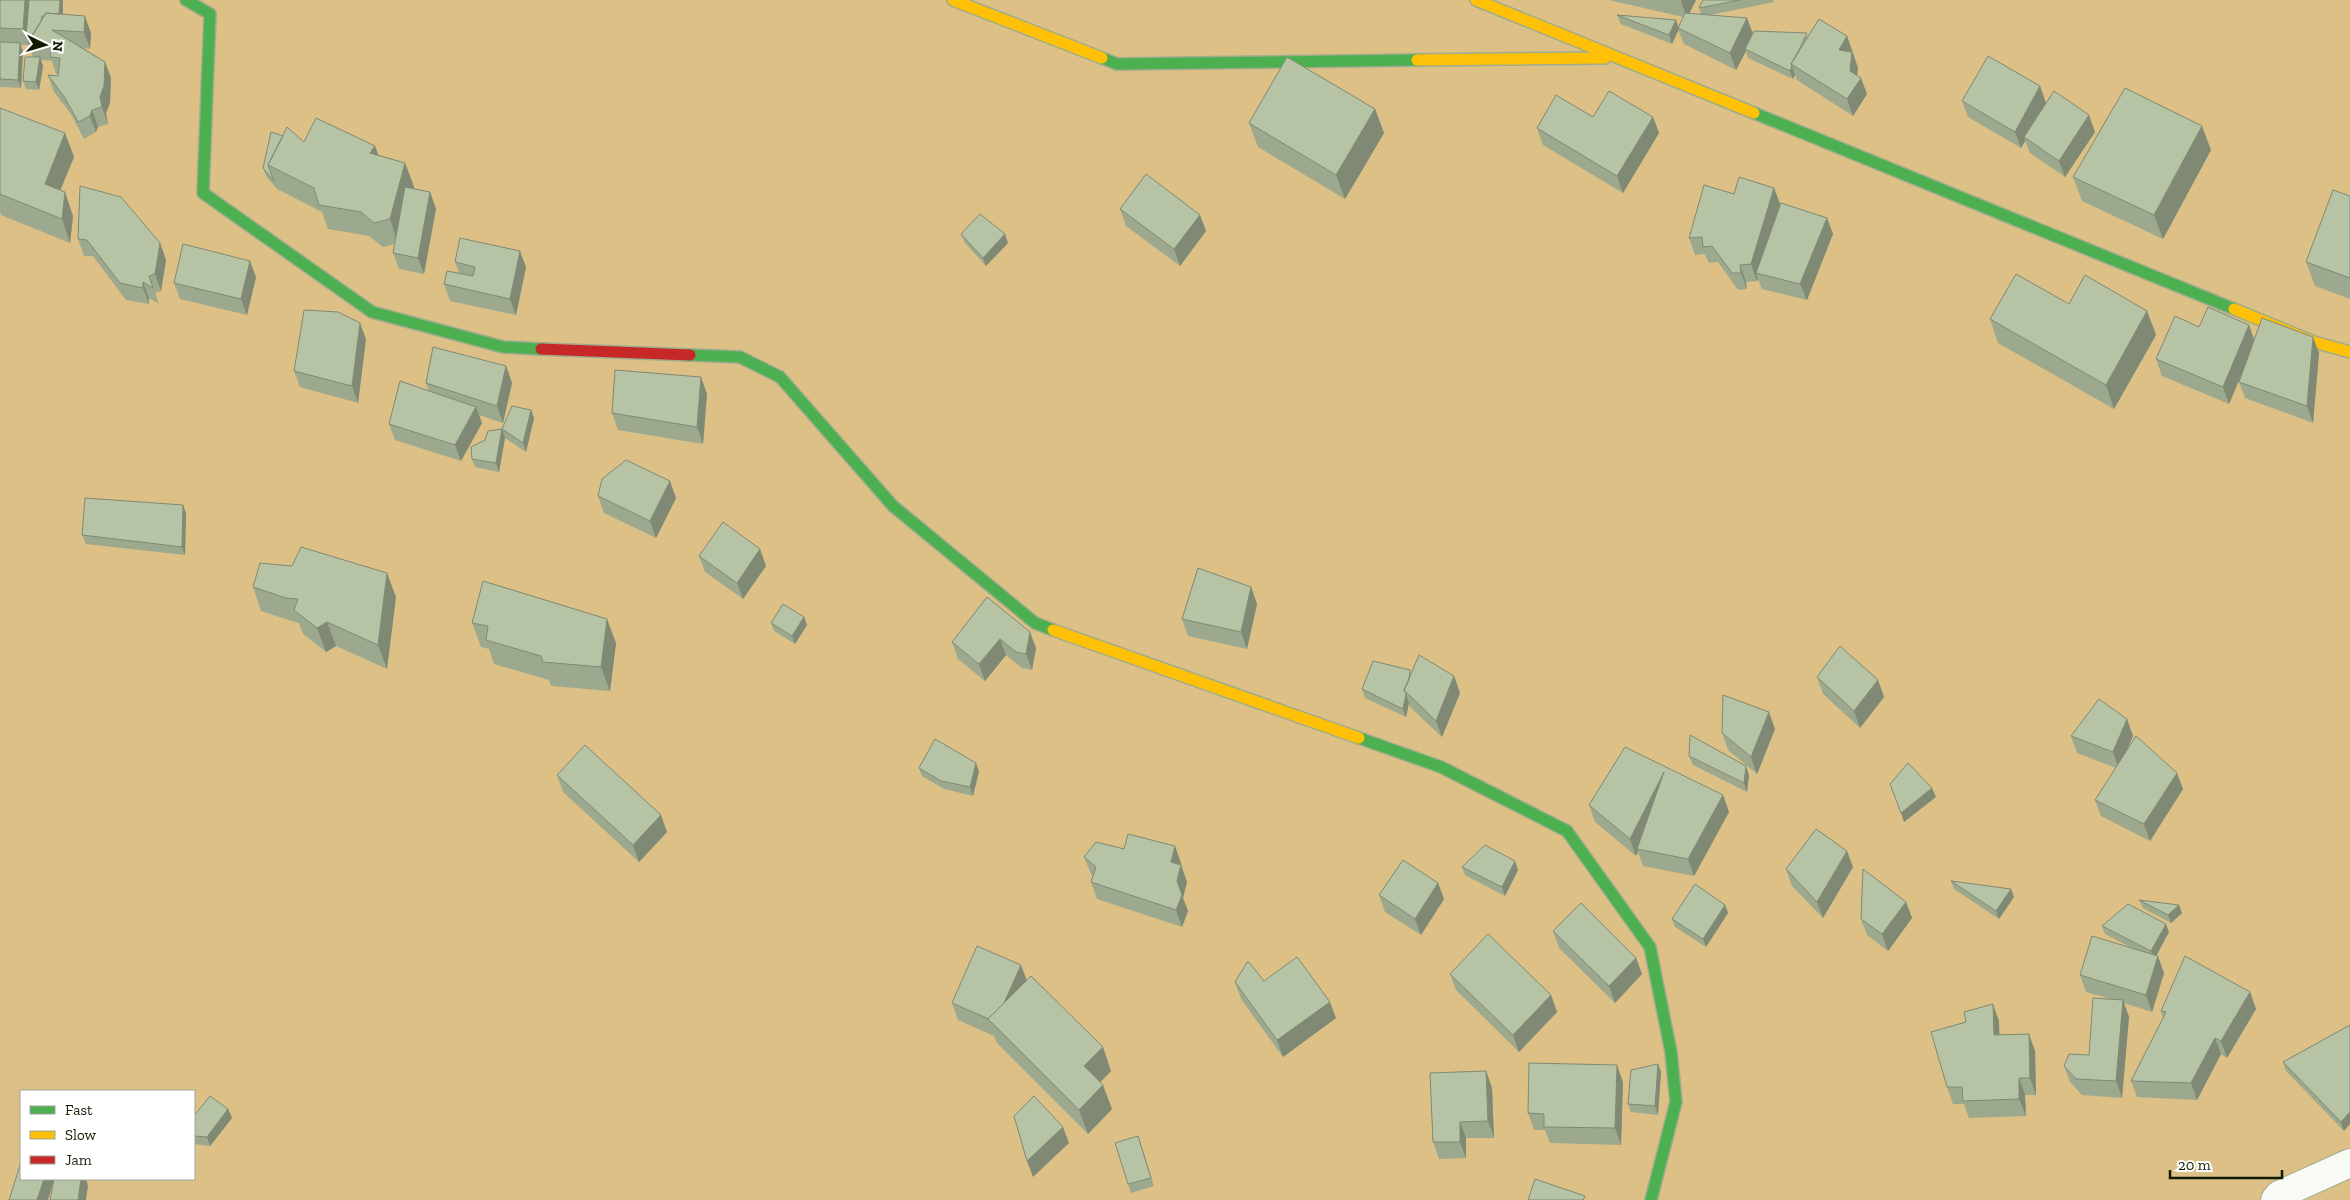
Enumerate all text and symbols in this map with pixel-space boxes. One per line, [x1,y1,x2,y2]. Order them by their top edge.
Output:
north arrow [20,20,70,70]
text: N [48,40,66,52]
legend [20,1090,195,1180]
text: Fast [65,1101,93,1119]
text: Slow [65,1126,97,1144]
scale bar [2170,1148,2282,1180]
text: Jam [65,1151,92,1169]
text: 20 m [2178,1156,2211,1174]

